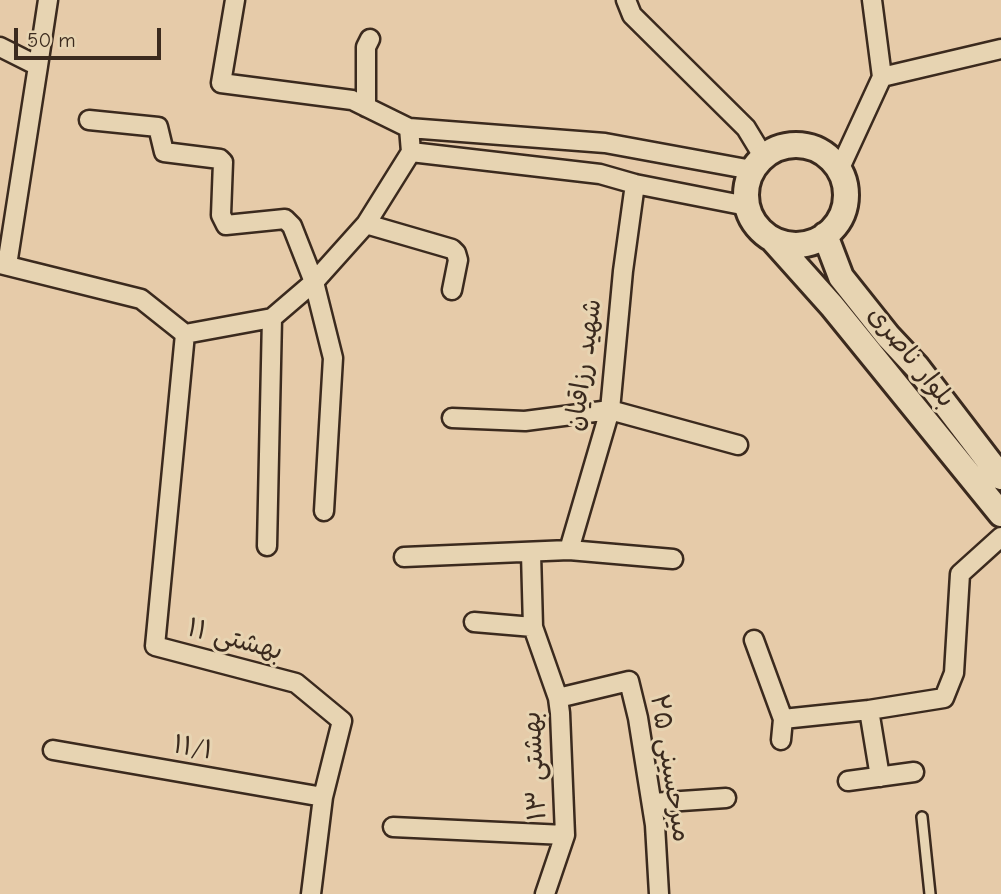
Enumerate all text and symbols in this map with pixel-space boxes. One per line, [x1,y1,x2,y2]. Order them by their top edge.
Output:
scale bar [18,14,164,58]
text: 50 m [27,28,76,52]
street label: شهید رزاقیان [559,297,609,433]
street label: بلوار ناصری [861,300,961,414]
street label: بهشتی ۱۱ [184,612,286,668]
street label: میرحسینی ۲۵ [643,692,697,844]
street label: بهشتی ۱۳ [517,711,553,821]
street label: ۱۱/۱ [171,729,215,767]

